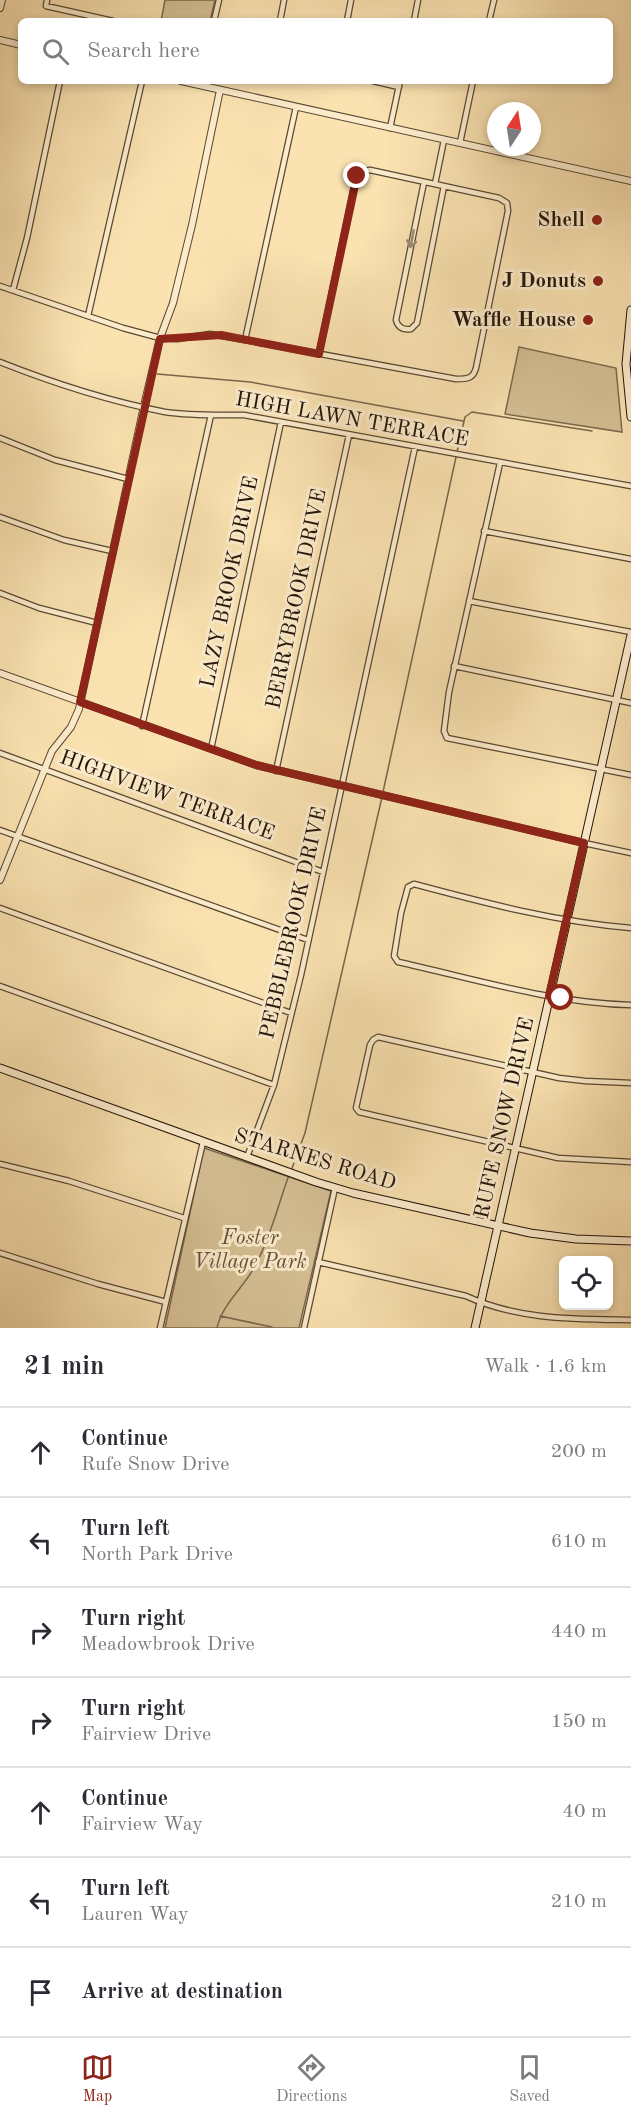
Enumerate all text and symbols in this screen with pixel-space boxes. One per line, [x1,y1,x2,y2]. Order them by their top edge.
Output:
search box [18,18,613,84]
icon: search [39,35,72,68]
text: Search here [87,40,200,62]
north arrow [487,102,541,156]
route end [343,162,369,188]
place label: Shell [537,210,585,231]
marker: Shell [590,213,604,227]
one-way arrow [406,229,417,248]
place label: J Donuts [502,271,586,292]
marker: J Donuts [591,274,605,288]
place label: Waffle House [451,310,576,331]
marker: Waffle House [581,313,595,327]
street label: HIGH LAWN TERRACE [234,389,470,451]
street label: LAZY BROOK DRIVE [197,474,263,690]
street label: BERRYBROOK DRIVE [263,487,331,711]
street label: HIGHVIEW TERRACE [57,747,277,845]
street label: PEBBLEBROOK DRIVE [257,805,331,1041]
route start [547,984,573,1010]
street label: RUFE SNOW DRIVE [472,1015,538,1221]
street label: STARNES ROAD [232,1125,398,1195]
park label: Foster Village Park [193,1228,307,1273]
map controls [559,1256,613,1310]
button: locate [559,1256,613,1310]
text: 21 min [24,1354,104,1380]
text: Walk · 1.6 km [484,1357,607,1377]
text: Continue [81,1428,168,1450]
icon: ahead [24,1436,57,1469]
text: 200 m [551,1442,607,1462]
text: Rufe Snow Drive [81,1455,229,1475]
text: Turn left [81,1518,170,1540]
icon: left [24,1526,57,1559]
text: 610 m [551,1532,607,1552]
text: North Park Drive [81,1545,233,1565]
text: Turn right [81,1608,185,1630]
icon: right [24,1616,57,1649]
text: 440 m [551,1622,607,1642]
text: Meadowbrook Drive [81,1635,255,1655]
text: Turn right [81,1698,185,1720]
icon: right [24,1706,57,1739]
text: 150 m [551,1712,607,1732]
text: Fairview Drive [81,1725,211,1745]
text: Continue [81,1788,168,1810]
icon: ahead [24,1796,57,1829]
text: 40 m [562,1802,607,1822]
text: Fairview Way [81,1815,203,1835]
text: Turn left [81,1878,170,1900]
icon: left [24,1886,57,1919]
text: 210 m [551,1892,607,1912]
text: Lauren Way [81,1905,189,1925]
icon: arrive [24,1976,57,2009]
text: Arrive at destination [81,1981,283,2003]
tab: Map [81,2051,114,2107]
tab: Directions [276,2051,347,2107]
tab: Saved [509,2051,550,2107]

